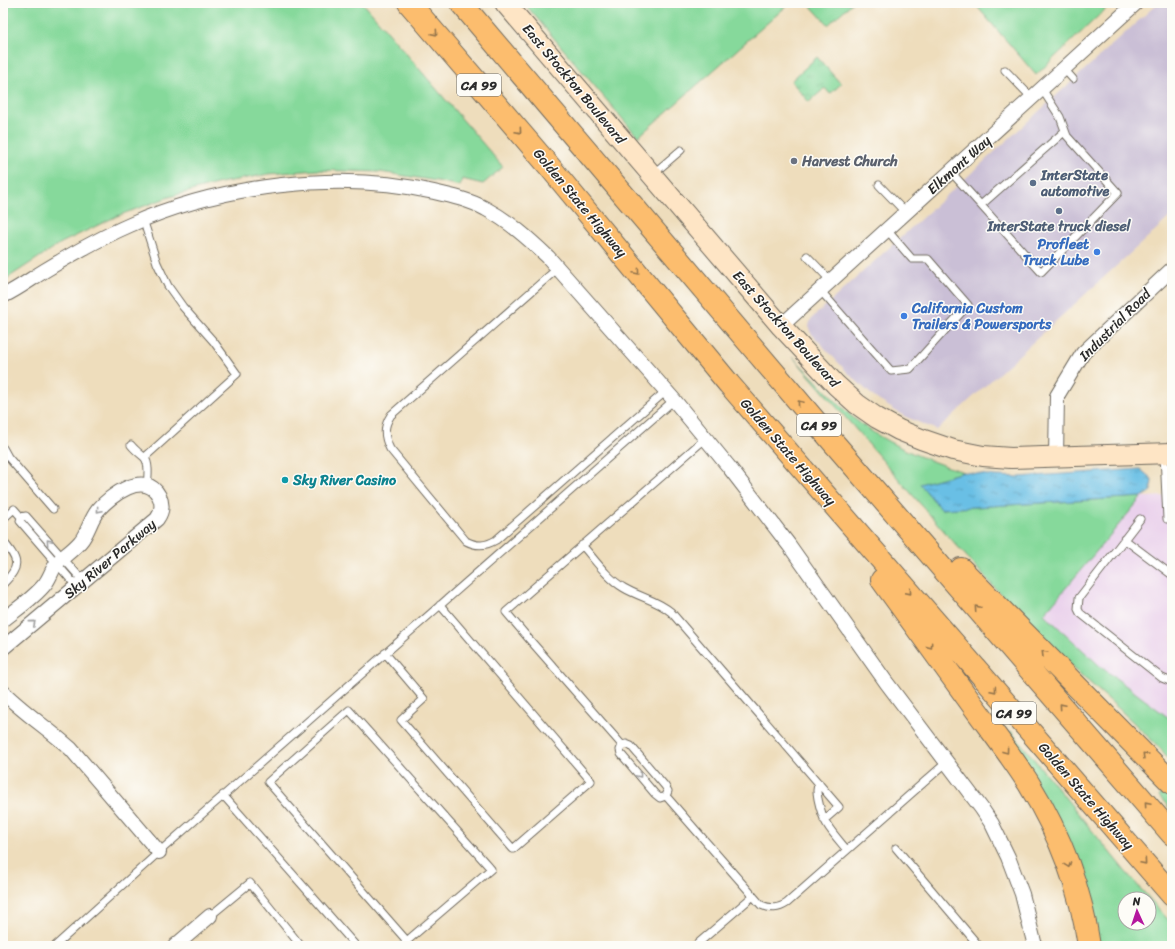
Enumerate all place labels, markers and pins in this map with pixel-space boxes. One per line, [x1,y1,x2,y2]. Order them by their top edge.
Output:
place label: Harvest Church [801,149,898,174]
marker: Harvest Church [789,156,799,166]
place label: InterState automotive [1040,163,1109,204]
marker: InterState automotive [1028,178,1038,188]
marker: InterState truck diesel [1054,206,1064,216]
place label: InterState truck diesel [986,214,1132,239]
place label: Profleet Truck Lube [1023,232,1090,273]
marker: Profleet Truck Lube [1092,247,1102,257]
place label: California Custom Trailers & Powersports [911,296,1052,337]
marker: California Custom Trailers & Powersports [899,311,909,321]
place label: Sky River Casino [292,468,397,493]
marker: Sky River Casino [280,475,290,485]

